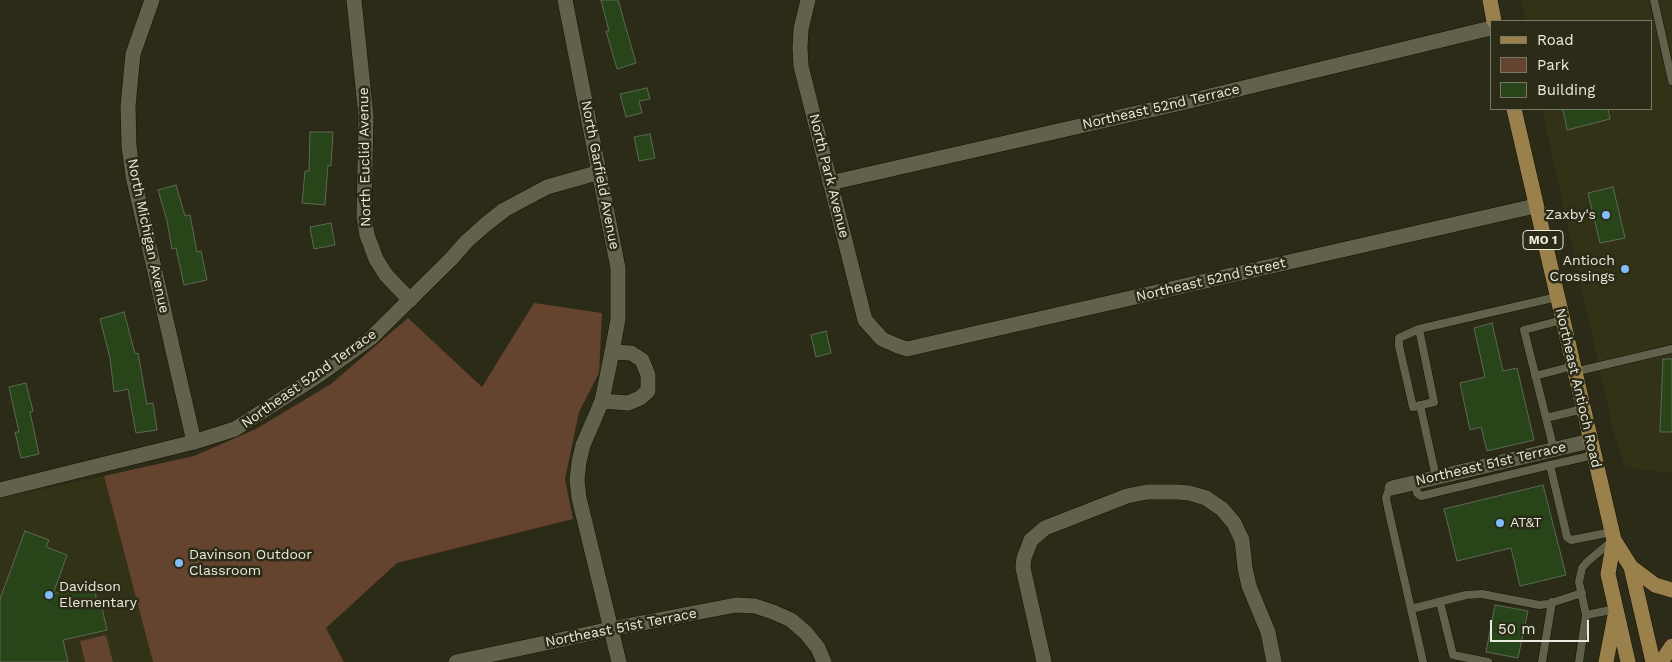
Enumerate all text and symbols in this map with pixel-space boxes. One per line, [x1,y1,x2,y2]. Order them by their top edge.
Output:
legend [1490,20,1652,110]
text: Road [1537,31,1574,49]
text: Park [1537,56,1569,74]
street label: Northeast 52nd Terrace [1081,81,1241,133]
text: Building [1537,81,1595,99]
street label: North Euclid Avenue [355,87,375,227]
street label: North Garfield Avenue [577,99,623,251]
street label: North Park Avenue [805,112,853,240]
street label: North Michigan Avenue [123,157,173,315]
place label: Zaxby's [1546,207,1596,223]
marker: Zaxby's [1600,209,1612,221]
road number: MO 1 [1523,230,1563,250]
place label: Antioch Crossings [1550,253,1615,286]
street label: Northeast 52nd Street [1135,255,1287,305]
marker: Antioch Crossings [1619,263,1631,275]
street label: Northeast Antioch Road [1551,306,1605,470]
street label: Northeast 52nd Terrace [238,326,380,432]
street label: Northeast 51st Terrace [1414,438,1568,490]
place label: AT&T [1510,515,1542,531]
marker: AT&T [1494,517,1506,529]
place label: Davinson Outdoor Classroom [189,547,312,580]
marker: Davinson Outdoor Classroom [173,557,185,569]
place label: Davidson Elementary [59,579,137,612]
marker: Davidson Elementary [43,589,55,601]
street label: Northeast 51st Terrace [544,605,698,651]
scale bar [1492,610,1591,642]
text: 50 m [1498,620,1535,638]

